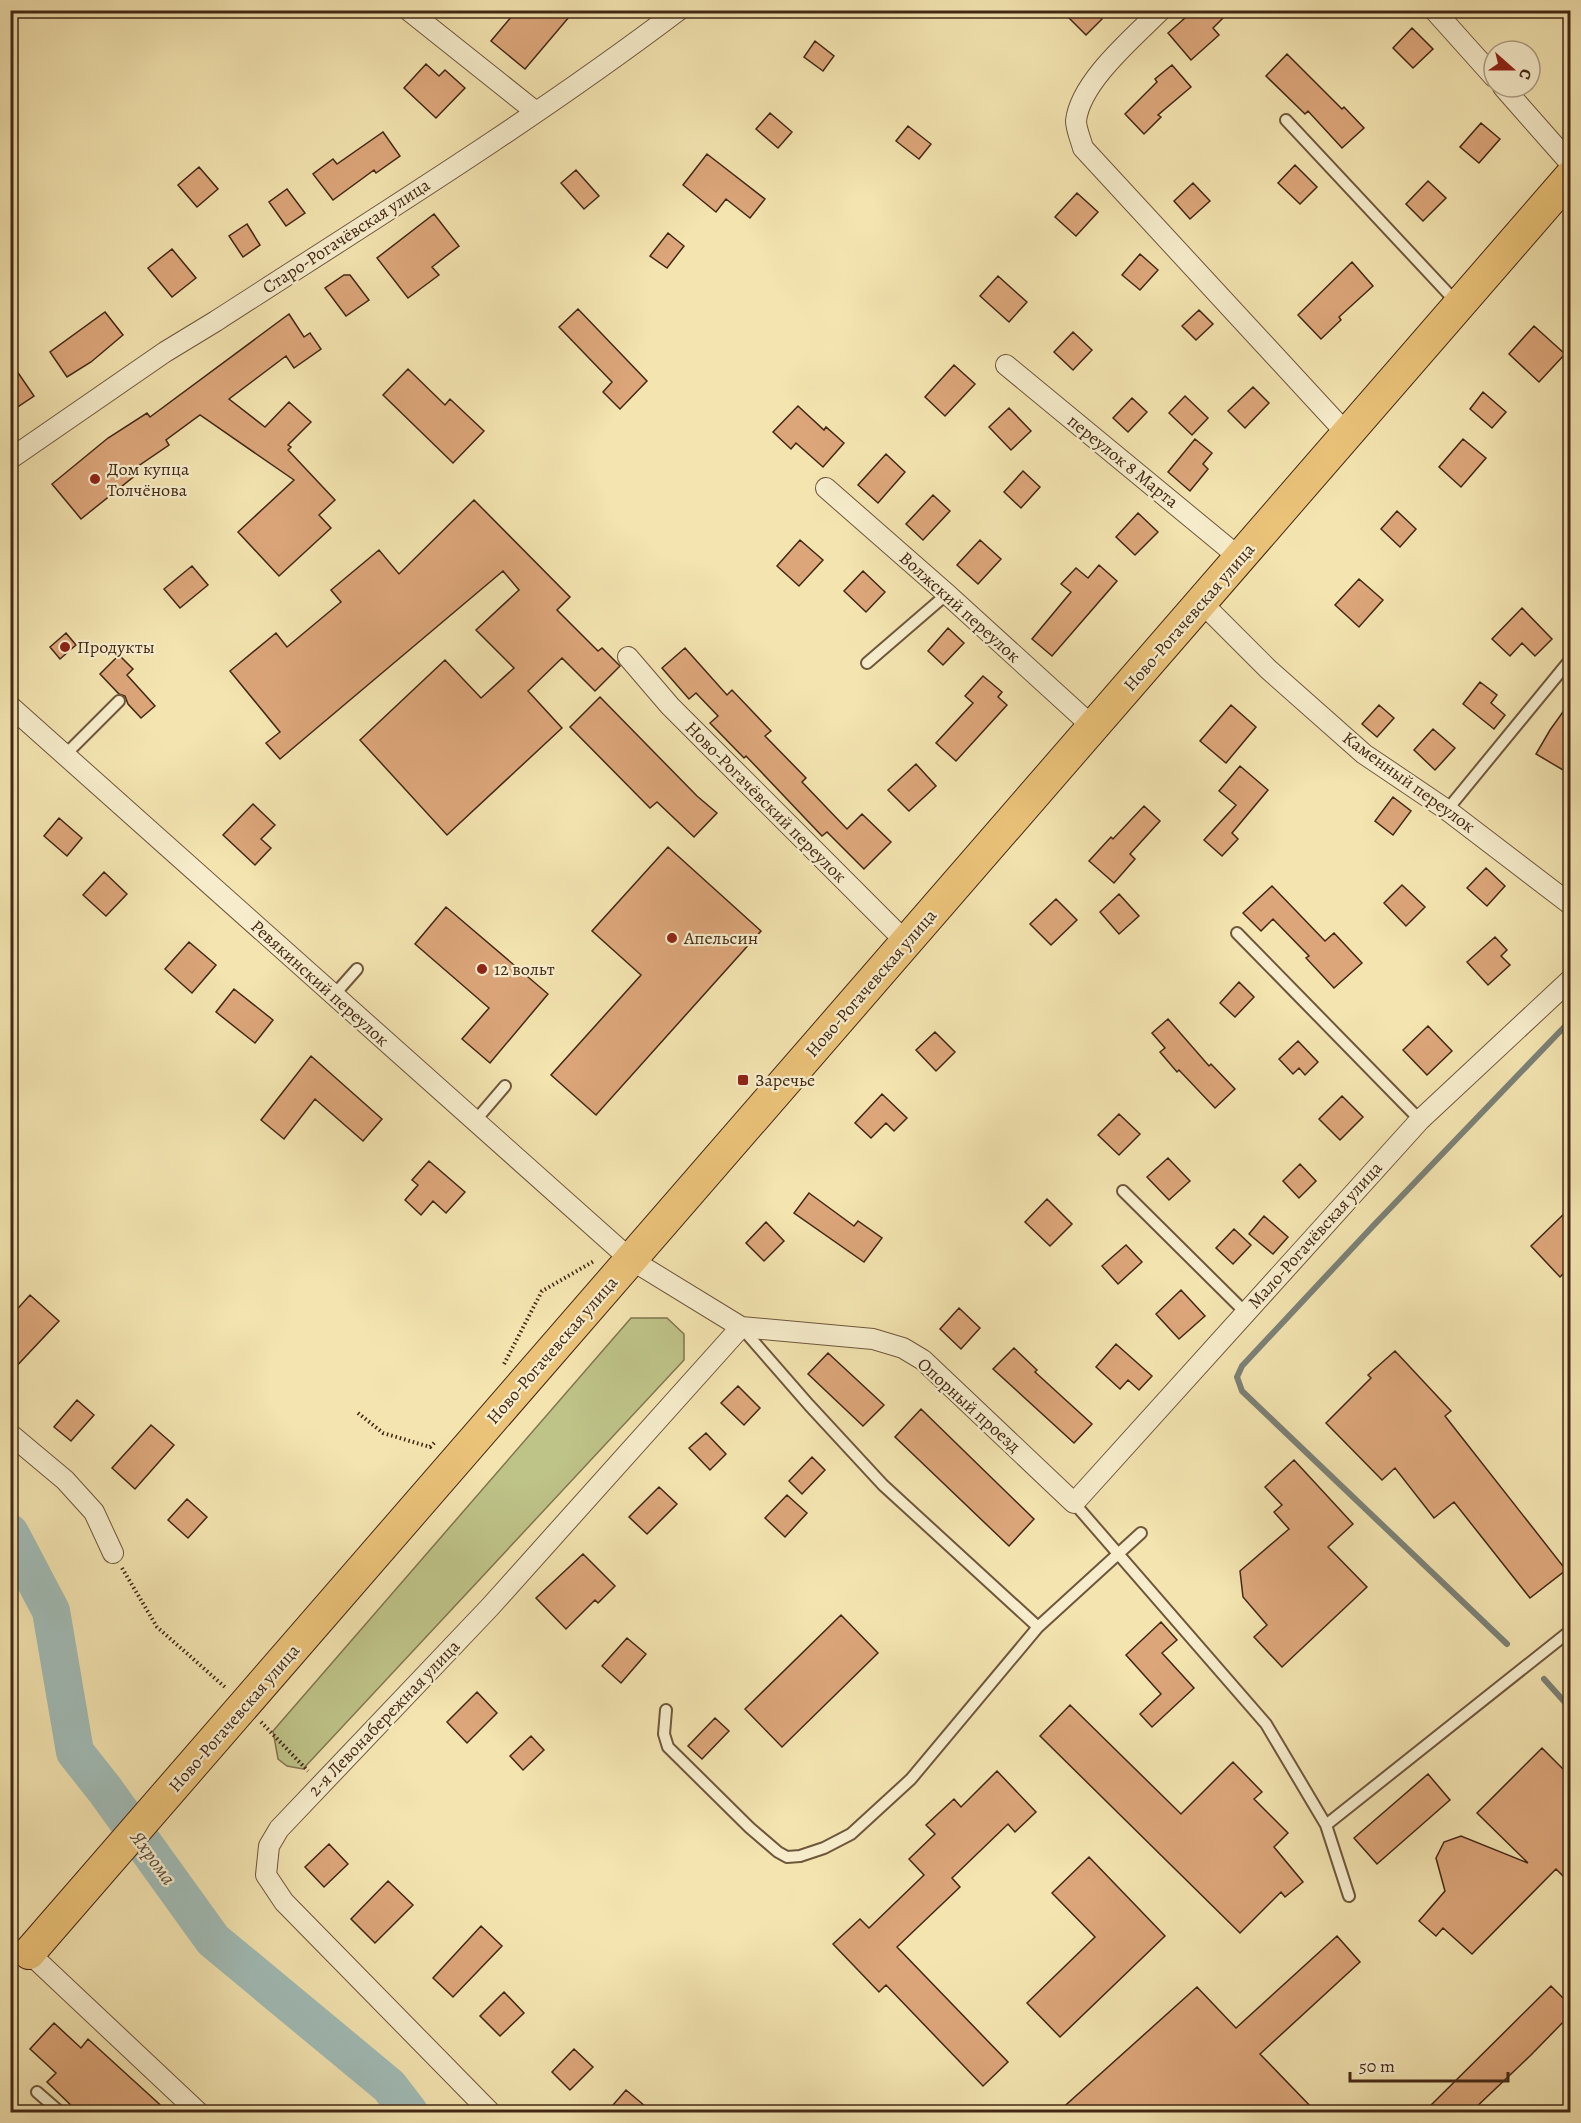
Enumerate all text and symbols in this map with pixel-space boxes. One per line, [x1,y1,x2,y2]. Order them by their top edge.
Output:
north arrow [1482,39,1542,99]
text: С [1513,65,1537,83]
street label: Старо-Рогачёвская улица [258,172,435,299]
street label: переулок 8 Марта [1062,409,1184,514]
place label: Дом купца Толчёнова [107,457,190,502]
marker: Дом купца Толчёнова [88,472,102,486]
street label: Ново-Рогачевская улица [1118,537,1261,696]
street label: Волжский переулок [894,546,1026,668]
place label: Продукты [77,635,155,659]
marker: Продукты [58,640,72,654]
street label: Ново-Рогачёвский переулок [680,716,852,888]
street label: Каменный переулок [1338,726,1480,838]
street label: Ново-Рогачевская улица [800,903,943,1062]
street label: Ревякинский переулок [246,914,394,1052]
place label: Апельсин [683,926,758,950]
marker: Апельсин [665,931,679,945]
place label: 12 вольт [494,957,555,981]
marker: 12 вольт [475,962,489,976]
place label: Заречье [755,1068,815,1092]
marker: Заречье [736,1073,750,1087]
street label: Мало-Рогачёвская улица [1242,1156,1388,1314]
street label: Ново-Рогачевская улица [481,1270,624,1429]
street label: Опорный проезд [912,1352,1026,1458]
street label: 2-я Левонабережная улица [303,1634,466,1801]
street label: Ново-Рогачевская улица [163,1638,306,1797]
water label: Яхрома [124,1825,182,1891]
scale bar [1350,2045,1508,2083]
text: 50 m [1359,2054,1395,2078]

